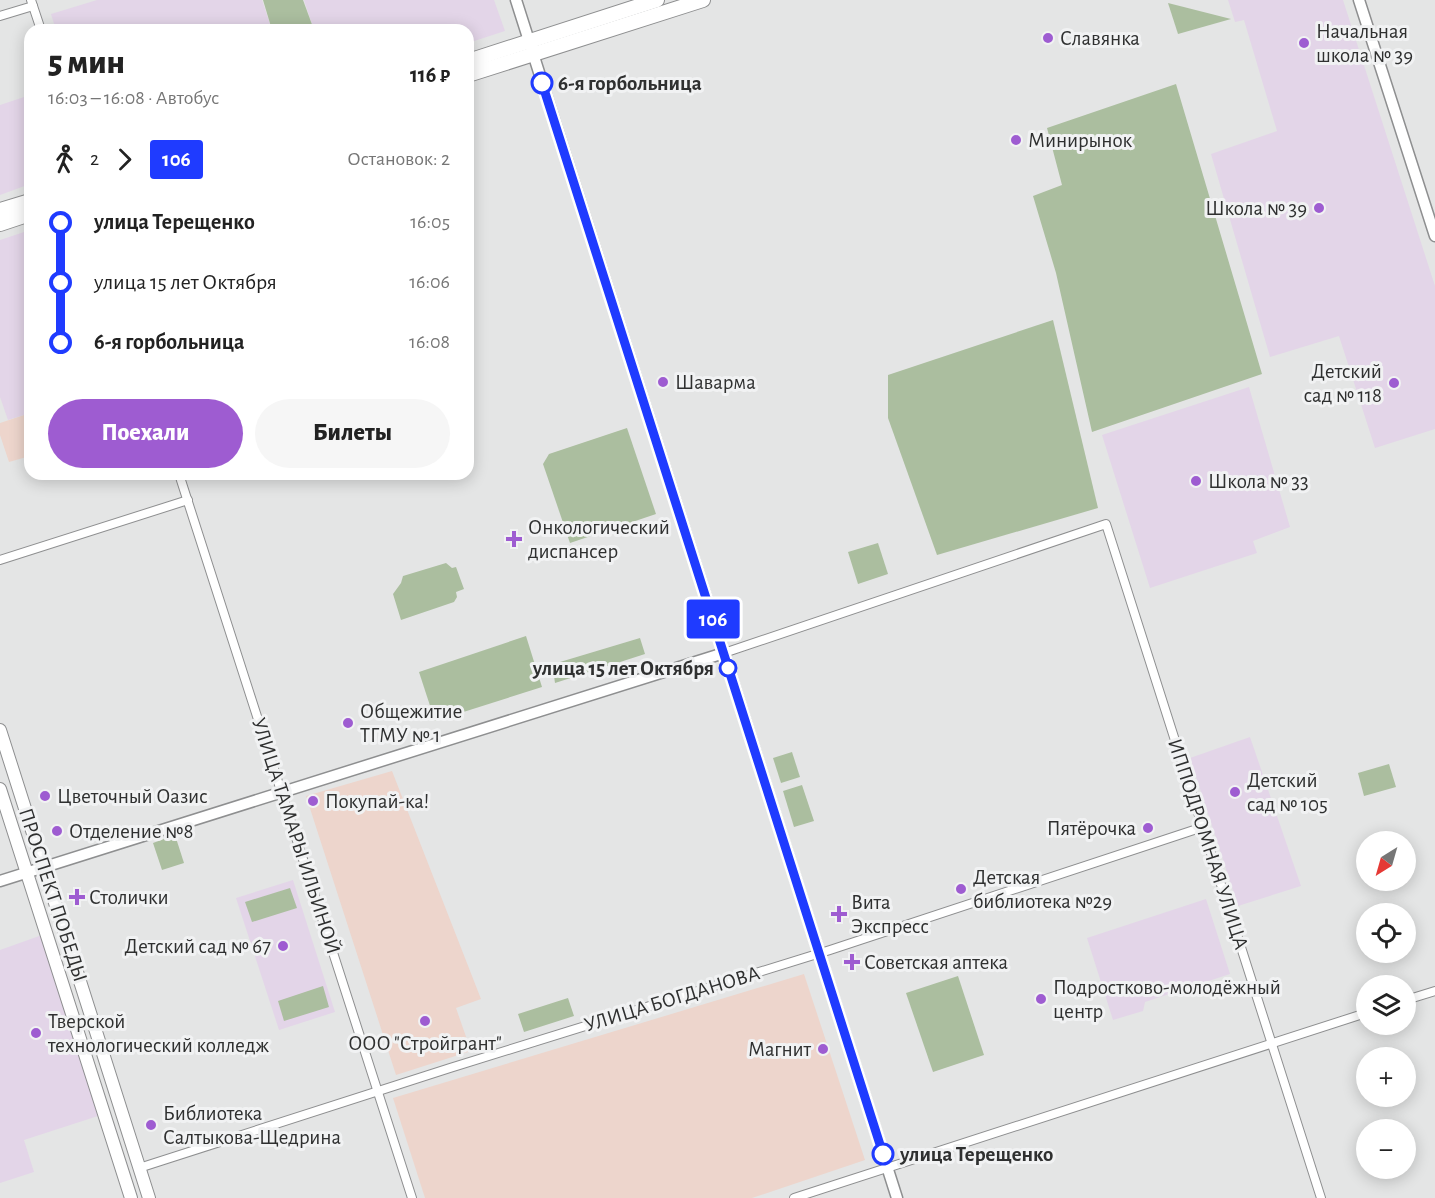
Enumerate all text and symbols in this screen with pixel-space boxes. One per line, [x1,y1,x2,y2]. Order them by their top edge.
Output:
place label: Начальная школа № 39 [1316,21,1413,66]
place label: Славянка [1060,28,1140,49]
marker: Славянка [1041,31,1055,45]
marker: Начальная школа № 39 [1297,36,1311,50]
text: 5 мин [48,47,125,80]
text: 116 ₽ [410,64,450,86]
marker: 6-я горбольница [531,72,553,94]
place label: 6-я горбольница [558,73,702,94]
text: 16:03 – 16:08 · Автобус [48,88,219,108]
place label: Минирынок [1028,130,1132,151]
marker: Минирынок [1009,133,1023,147]
icon: walk [48,143,81,176]
icon: forward [108,143,141,176]
text: 2 [90,149,99,169]
text: 106 [162,149,191,170]
text: Остановок: 2 [347,149,450,169]
place label: Школа № 39 [1205,198,1307,219]
marker: Школа № 39 [1312,201,1326,215]
text: улица Терещенко [94,211,255,233]
text: 16:05 [410,212,450,232]
text: улица 15 лет Октября [94,271,277,293]
text: 16:06 [409,272,450,292]
text: 6-я горбольница [94,331,244,353]
text: 16:08 [409,332,450,352]
place label: Детский сад № 118 [1304,361,1382,406]
place label: Шаварма [675,372,756,393]
marker: Шаварма [656,375,670,389]
marker: Детский сад № 118 [1387,376,1401,390]
button: Поехали [48,399,243,468]
button: Билеты [255,399,450,468]
place label: Школа № 33 [1208,471,1309,492]
marker: Школа № 33 [1189,474,1203,488]
place label: Онкологический диспансер [528,517,670,562]
marker: Онкологический диспансер [505,530,523,548]
line badge: 106 [678,600,748,638]
text: 106 [699,609,727,630]
place label: улица 15 лет Октября [532,658,714,679]
marker: улица 15 лет Октября [719,659,737,677]
place label: Общежитие ТГМУ № 1 [360,701,462,746]
street label: УЛИЦА ТАМАРЫ ИЛЬИНОЙ [248,715,345,957]
marker: Общежитие ТГМУ № 1 [341,716,355,730]
street label: ИППОДРОМНАЯ УЛИЦА [1164,736,1252,952]
place label: Детский сад № 105 [1247,770,1328,815]
marker: Детский сад № 105 [1228,785,1242,799]
place label: Цветочный Оазис [57,786,208,807]
marker: Цветочный Оазис [38,789,52,803]
place label: Покупай-ка! [325,791,429,812]
marker: Покупай-ка! [306,794,320,808]
street label: ПРОСПЕКТ ПОБЕДЫ [15,805,91,985]
place label: Пятёрочка [1047,818,1136,839]
place label: Отделение №8 [69,821,193,842]
marker: Пятёрочка [1141,821,1155,835]
marker: Отделение №8 [50,824,64,838]
north arrow [1356,831,1416,891]
map controls [1356,831,1416,1179]
place label: Детская библиотека №29 [973,867,1112,912]
marker: Детская библиотека №29 [954,882,968,896]
place label: Столички [89,887,169,908]
marker: Столички [70,890,84,904]
place label: Вита Экспресс [851,892,929,937]
button: locate [1356,903,1416,963]
marker: Вита Экспресс [832,907,846,921]
place label: Детский сад № 67 [125,936,271,957]
marker: Детский сад № 67 [276,939,290,953]
place label: Советская аптека [864,952,1009,973]
marker: Советская аптека [845,955,859,969]
street label: УЛИЦА БОГДАНОВА [582,962,762,1036]
button: layers [1356,975,1416,1035]
place label: Подростково-молодёжный центр [1053,977,1281,1022]
marker: Подростково-молодёжный центр [1034,992,1048,1006]
place label: Тверской технологический колледж [47,1011,270,1056]
marker: ООО "Стройгрант" [418,1014,432,1028]
marker: Тверской технологический колледж [29,1026,43,1040]
place label: ООО "Стройгрант" [348,1033,502,1054]
place label: Магнит [748,1039,811,1060]
marker: Магнит [816,1042,830,1056]
button: + [1356,1047,1416,1107]
place label: Библиотека Салтыкова-Щедрина [163,1103,342,1148]
marker: Библиотека Салтыкова-Щедрина [144,1118,158,1132]
button: − [1356,1119,1416,1179]
marker: улица Терещенко [872,1143,894,1165]
place label: улица Терещенко [899,1144,1053,1165]

